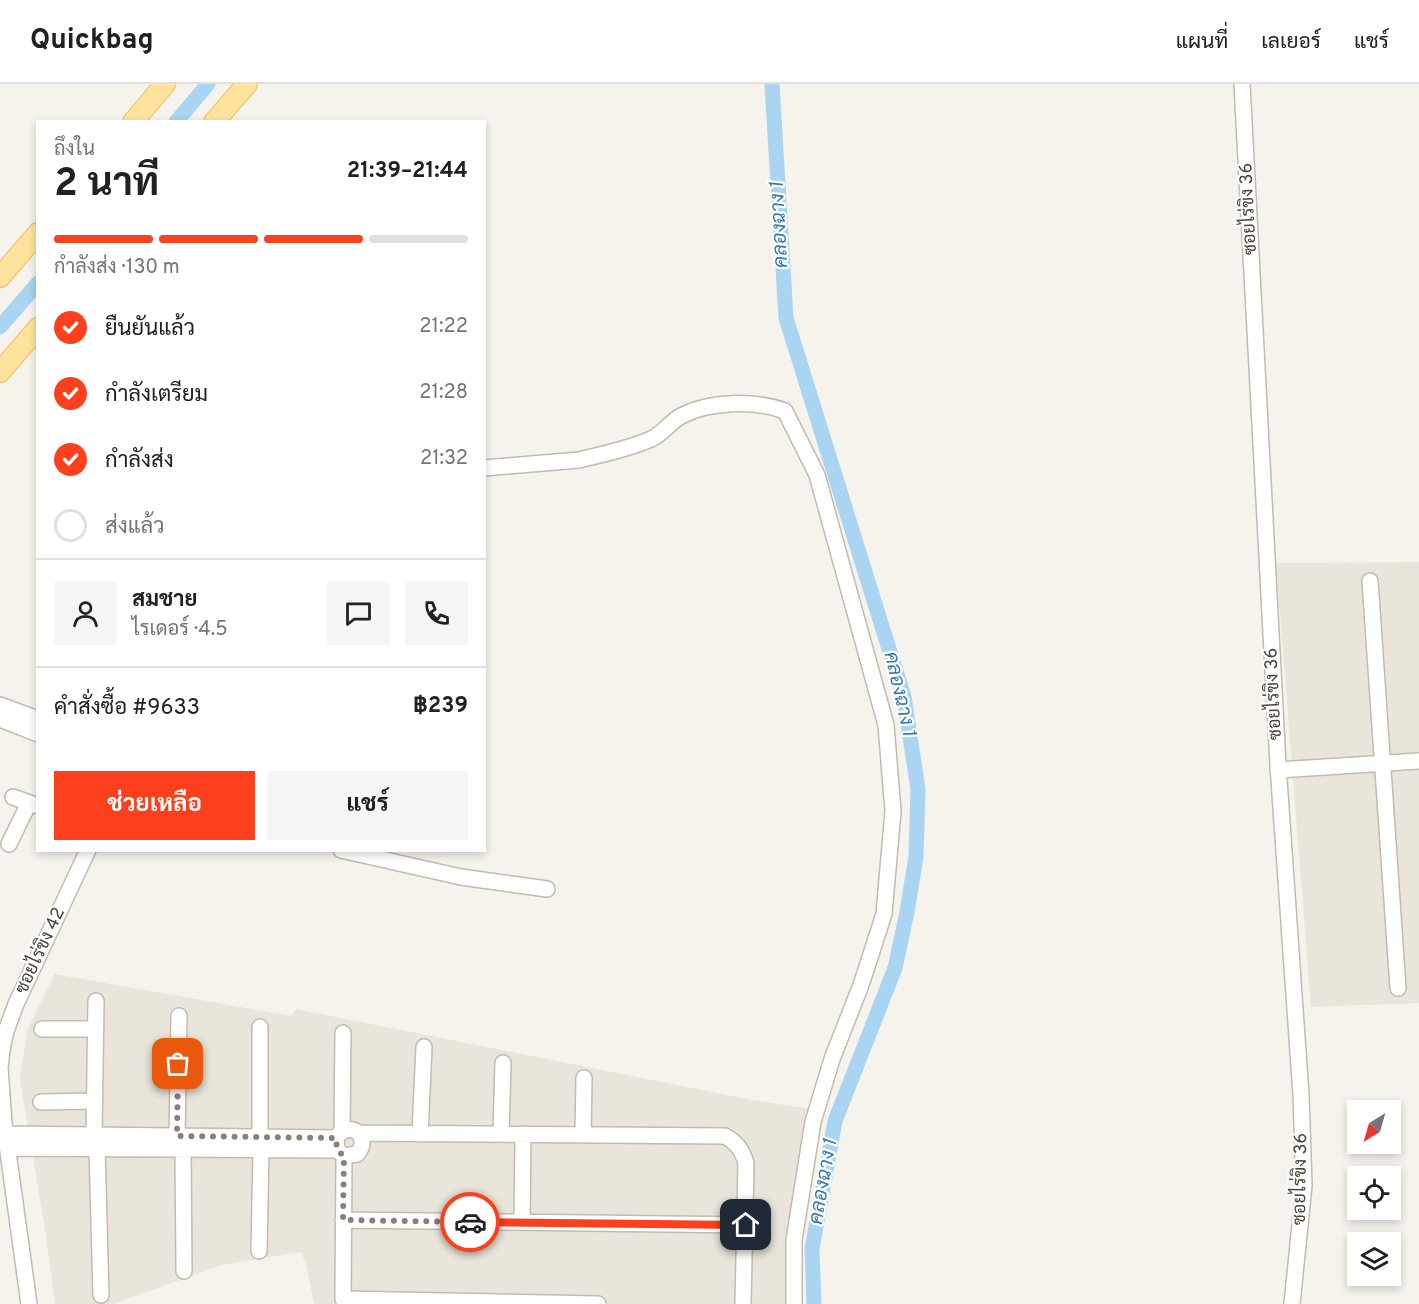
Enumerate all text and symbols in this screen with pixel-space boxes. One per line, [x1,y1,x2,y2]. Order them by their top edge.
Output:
text: Quickbag [30,23,154,59]
text: แผนที่ [1176,29,1228,56]
text: เลเยอร์ [1261,29,1321,56]
text: แชร์ [1354,29,1389,56]
text: ถึงใน [54,137,95,163]
text: 21:39–21:44 [347,158,468,185]
text: 2 นาที [54,161,159,210]
street label: ซอยไร่ขิง 36 [1232,162,1263,256]
water label: คลองฉาง 1 [765,180,795,269]
text: กำลังส่ง · 130 m [54,255,180,281]
icon: check [54,311,87,344]
text: 21:22 [419,314,468,340]
text: ยืนยันแล้ว [105,316,195,343]
icon: check [54,377,87,410]
text: 21:28 [419,380,468,406]
text: กำลังเตรียม [105,382,208,409]
icon: check [54,443,87,476]
text: 21:32 [420,446,468,472]
text: กำลังส่ง [105,448,174,475]
text: ส่งแล้ว [105,514,165,541]
button: person [54,582,117,645]
button: chat [327,582,390,645]
button: phone [405,582,468,645]
text: สมชาย [132,587,198,614]
text: ไรเดอร์ · 4.5 [132,617,228,643]
street label: ซอยไร่ขิง 36 [1257,647,1288,741]
water label: คลองฉาง 1 [877,649,922,740]
text: ฿239 [413,693,468,720]
text: คำสั่งซื้อ #9633 [54,695,200,722]
button: ช่วยเหลือ [54,771,255,840]
button: แชร์ [267,771,468,840]
street label: ซอยไร่ขิง 42 [8,903,71,998]
pin [152,1038,203,1089]
icon: bag [161,1047,194,1080]
north arrow [1347,1100,1401,1154]
map controls [1347,1100,1401,1286]
street label: ซอยไร่ขิง 36 [1286,1133,1313,1225]
water label: คลองฉาง 1 [804,1136,844,1227]
button: locate [1347,1166,1401,1220]
courier [440,1192,500,1252]
pin [720,1199,771,1250]
icon: car [454,1206,487,1239]
icon: home [729,1208,762,1241]
button: layers [1347,1232,1401,1286]

